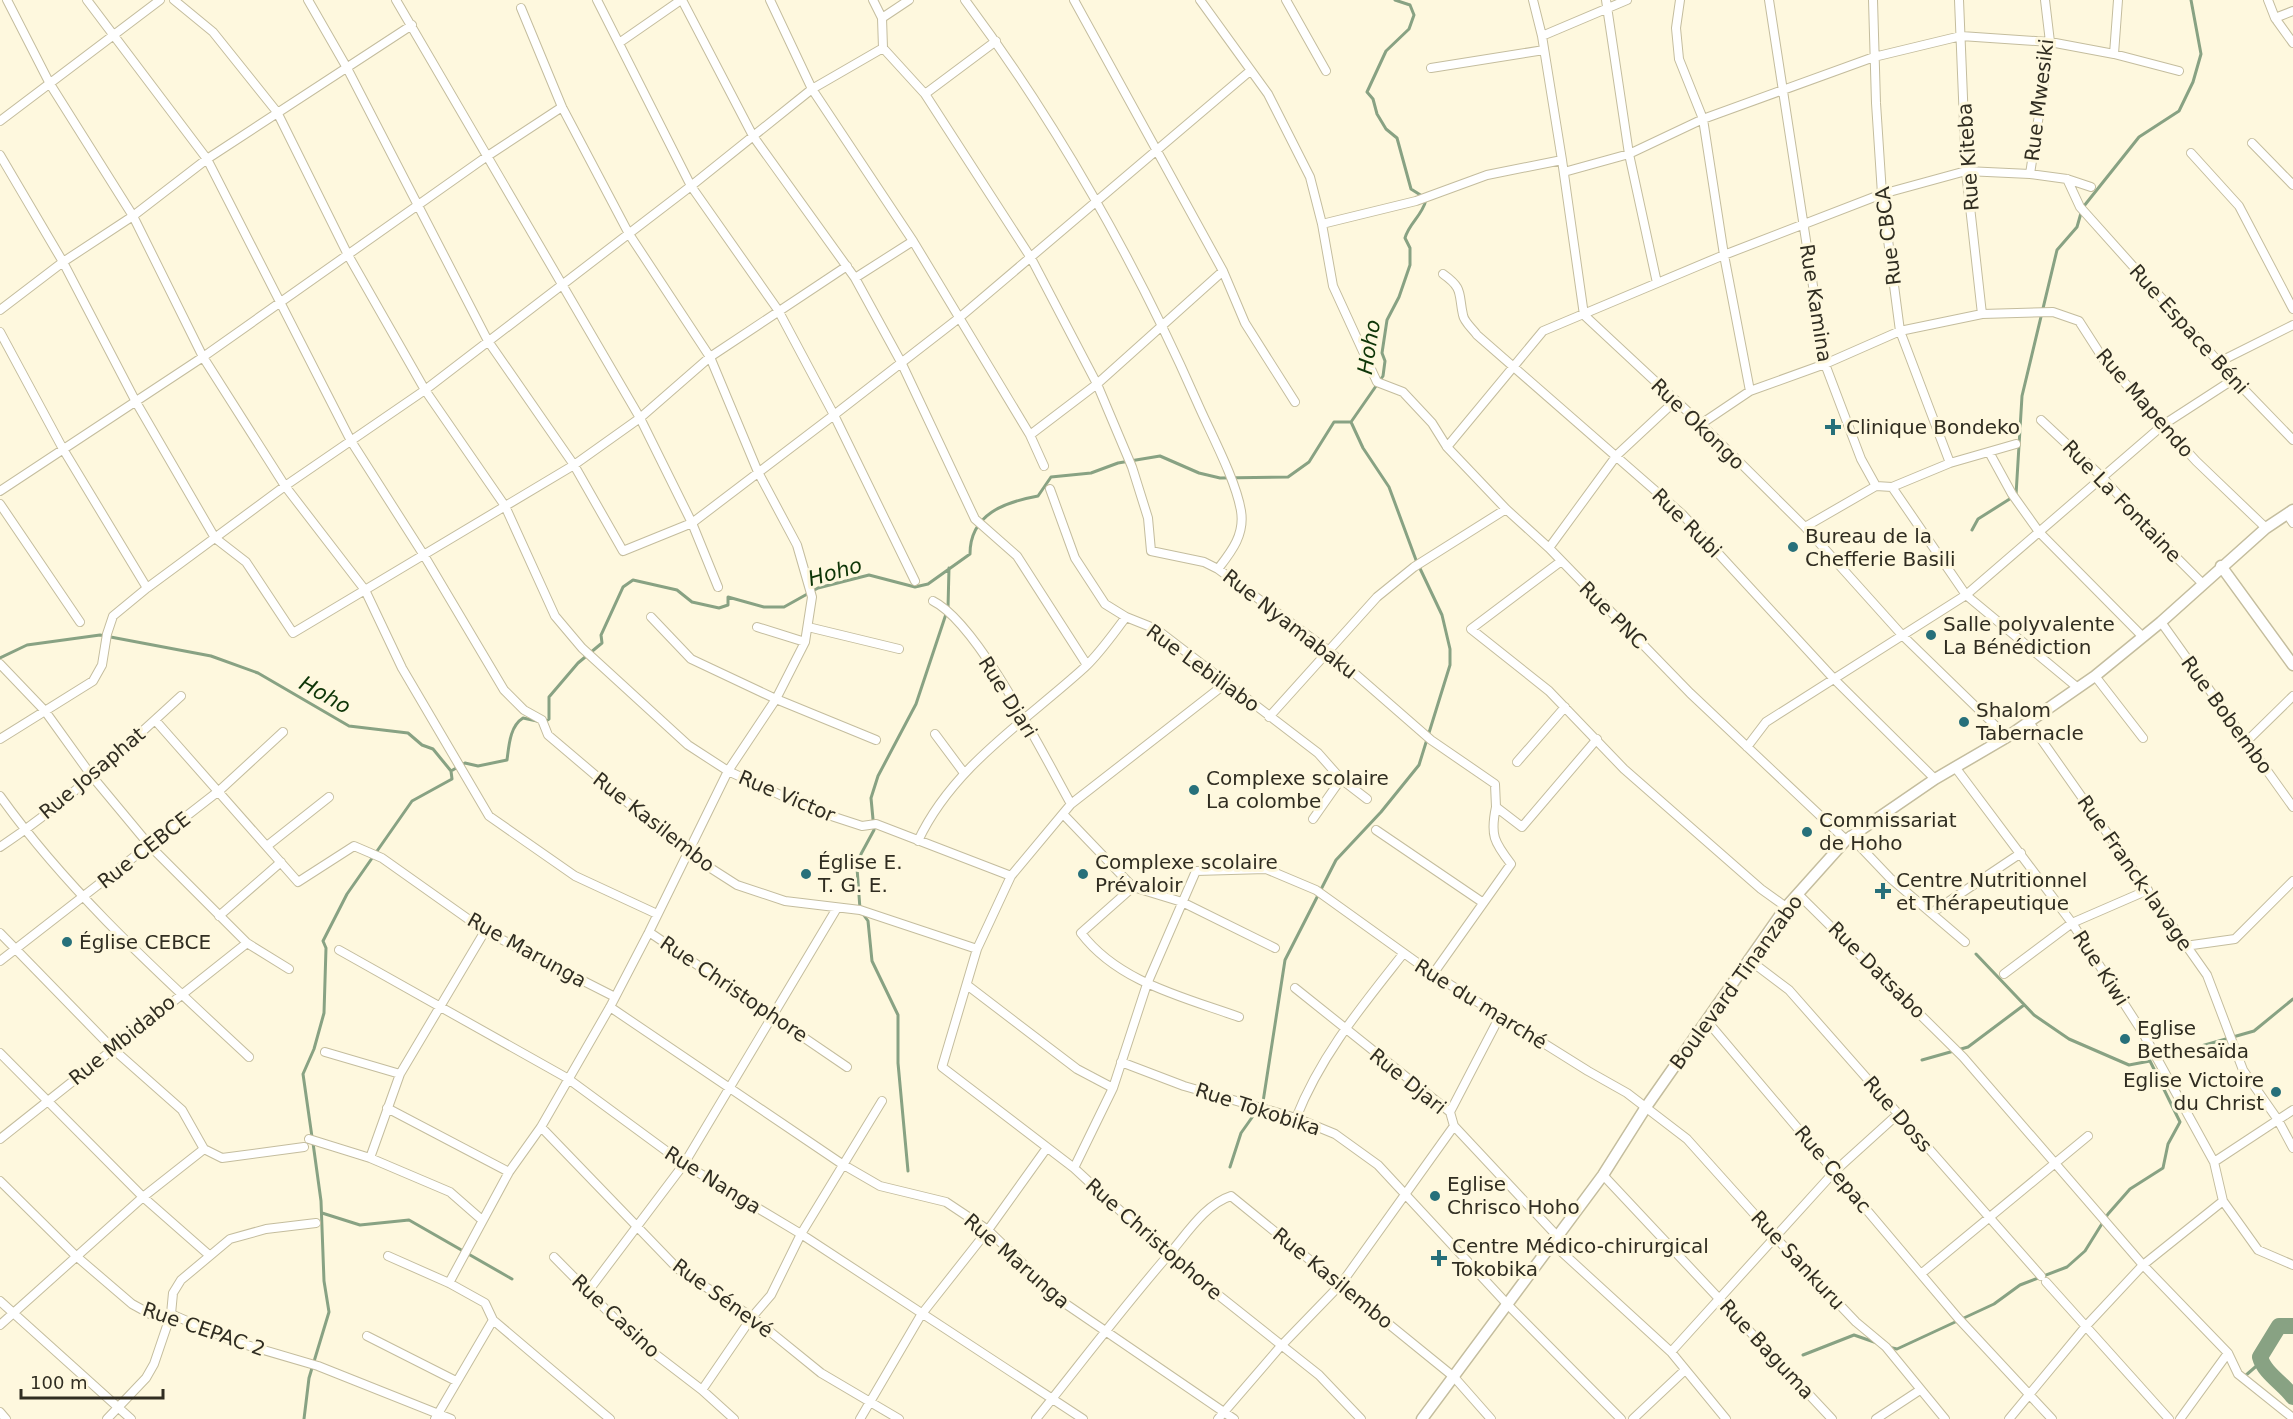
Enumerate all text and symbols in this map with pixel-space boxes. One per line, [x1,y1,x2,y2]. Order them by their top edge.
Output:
street label: Rue Mwesiki [2020,37,2058,163]
street label: Rue Kiteba [1952,102,1984,212]
street label: Rue CBCA [1870,185,1906,287]
street label: Rue Kamina [1795,242,1837,364]
street label: Rue Espace Béni [2124,259,2254,399]
water label: Hoho [1353,318,1385,376]
street label: Rue Mapendo [2091,344,2199,462]
street label: Rue Okongo [1646,373,1750,475]
place label: Clinique Bondeko [1846,415,2020,439]
marker: Clinique Bondeko [1824,418,1842,436]
street label: Rue La Fontaine [2058,435,2186,567]
street label: Rue Rubi [1647,483,1727,563]
place label: Bureau de la Chefferie Basili [1805,524,1956,571]
marker: Bureau de la Chefferie Basili [1786,540,1800,554]
water label: Hoho [805,553,865,591]
street label: Rue Nyamabaku [1218,564,1362,684]
street label: Rue PNC [1574,576,1652,654]
place label: Salle polyvalente La Bénédiction [1943,612,2115,659]
street label: Rue Lebiliabo [1142,619,1264,717]
marker: Salle polyvalente La Bénédiction [1924,628,1938,642]
street label: Rue Bobembo [2176,651,2278,779]
street label: Rue Djari [974,652,1042,742]
water label: Hoho [295,671,355,719]
place label: Shalom Tabernacle [1975,698,2084,745]
marker: Shalom Tabernacle [1957,715,1971,729]
street label: Rue Josaphat [34,722,150,824]
street label: Rue Victor [735,765,840,827]
place label: Complexe scolaire La colombe [1206,766,1389,813]
street label: Rue Kasilembo [588,767,720,877]
marker: Complexe scolaire La colombe [1187,783,1201,797]
street label: Rue Franck-lavage [2072,791,2198,955]
street label: Rue CEBCE [93,806,195,894]
place label: Commissariat de Hoho [1819,808,1957,855]
marker: Commissariat de Hoho [1800,825,1814,839]
place label: Église E. T. G. E. [817,850,903,897]
place label: Complexe scolaire Prévaloir [1095,850,1278,897]
marker: Église E. T. G. E. [799,867,813,881]
marker: Complexe scolaire Prévaloir [1076,867,1090,881]
place label: Centre Nutritionnel et Thérapeutique [1896,868,2087,915]
marker: Centre Nutritionnel et Thérapeutique [1874,882,1892,900]
street label: Boulevard Tinanzabo [1665,890,1807,1074]
street label: Rue Marunga [463,907,591,993]
street label: Rue Datsabo [1823,916,1931,1024]
street label: Rue Kiwi [2068,926,2134,1010]
place label: Église CEBCE [79,930,211,954]
street label: Rue Christophore [656,931,812,1047]
marker: Église CEBCE [60,935,74,949]
street label: Rue du marché [1410,954,1552,1054]
street label: Rue Mbidabo [64,990,180,1090]
place label: Eglise Bethesaïda [2137,1016,2249,1063]
marker: Eglise Bethesaïda [2118,1032,2132,1046]
street label: Rue Djari [1365,1043,1451,1119]
place label: Eglise Victoire du Christ [2123,1068,2264,1115]
street label: Rue Doss [1858,1071,1938,1157]
street label: Rue Tokobika [1192,1077,1324,1141]
marker: Eglise Victoire du Christ [2269,1085,2283,1099]
street label: Rue Cepac [1790,1120,1876,1218]
street label: Rue Nanga [660,1141,766,1219]
place label: Eglise Chrisco Hoho [1447,1172,1580,1219]
street label: Rue Christophore [1081,1173,1227,1305]
marker: Eglise Chrisco Hoho [1428,1189,1442,1203]
street label: Rue Sankuru [1746,1206,1850,1314]
street label: Rue Marunga [959,1209,1075,1313]
street label: Rue Kasilembo [1268,1222,1398,1334]
place label: Centre Médico-chirurgical Tokobika [1451,1234,1709,1281]
marker: Centre Médico-chirurgical Tokobika [1430,1249,1448,1267]
street label: Rue Sénevé [668,1253,778,1343]
street label: Rue Casino [567,1269,665,1363]
street label: Rue Baguma [1715,1294,1819,1404]
street label: Rue CEPAC 2 [140,1297,268,1361]
scale bar [21,1362,164,1400]
text: 100 m [30,1372,88,1393]

